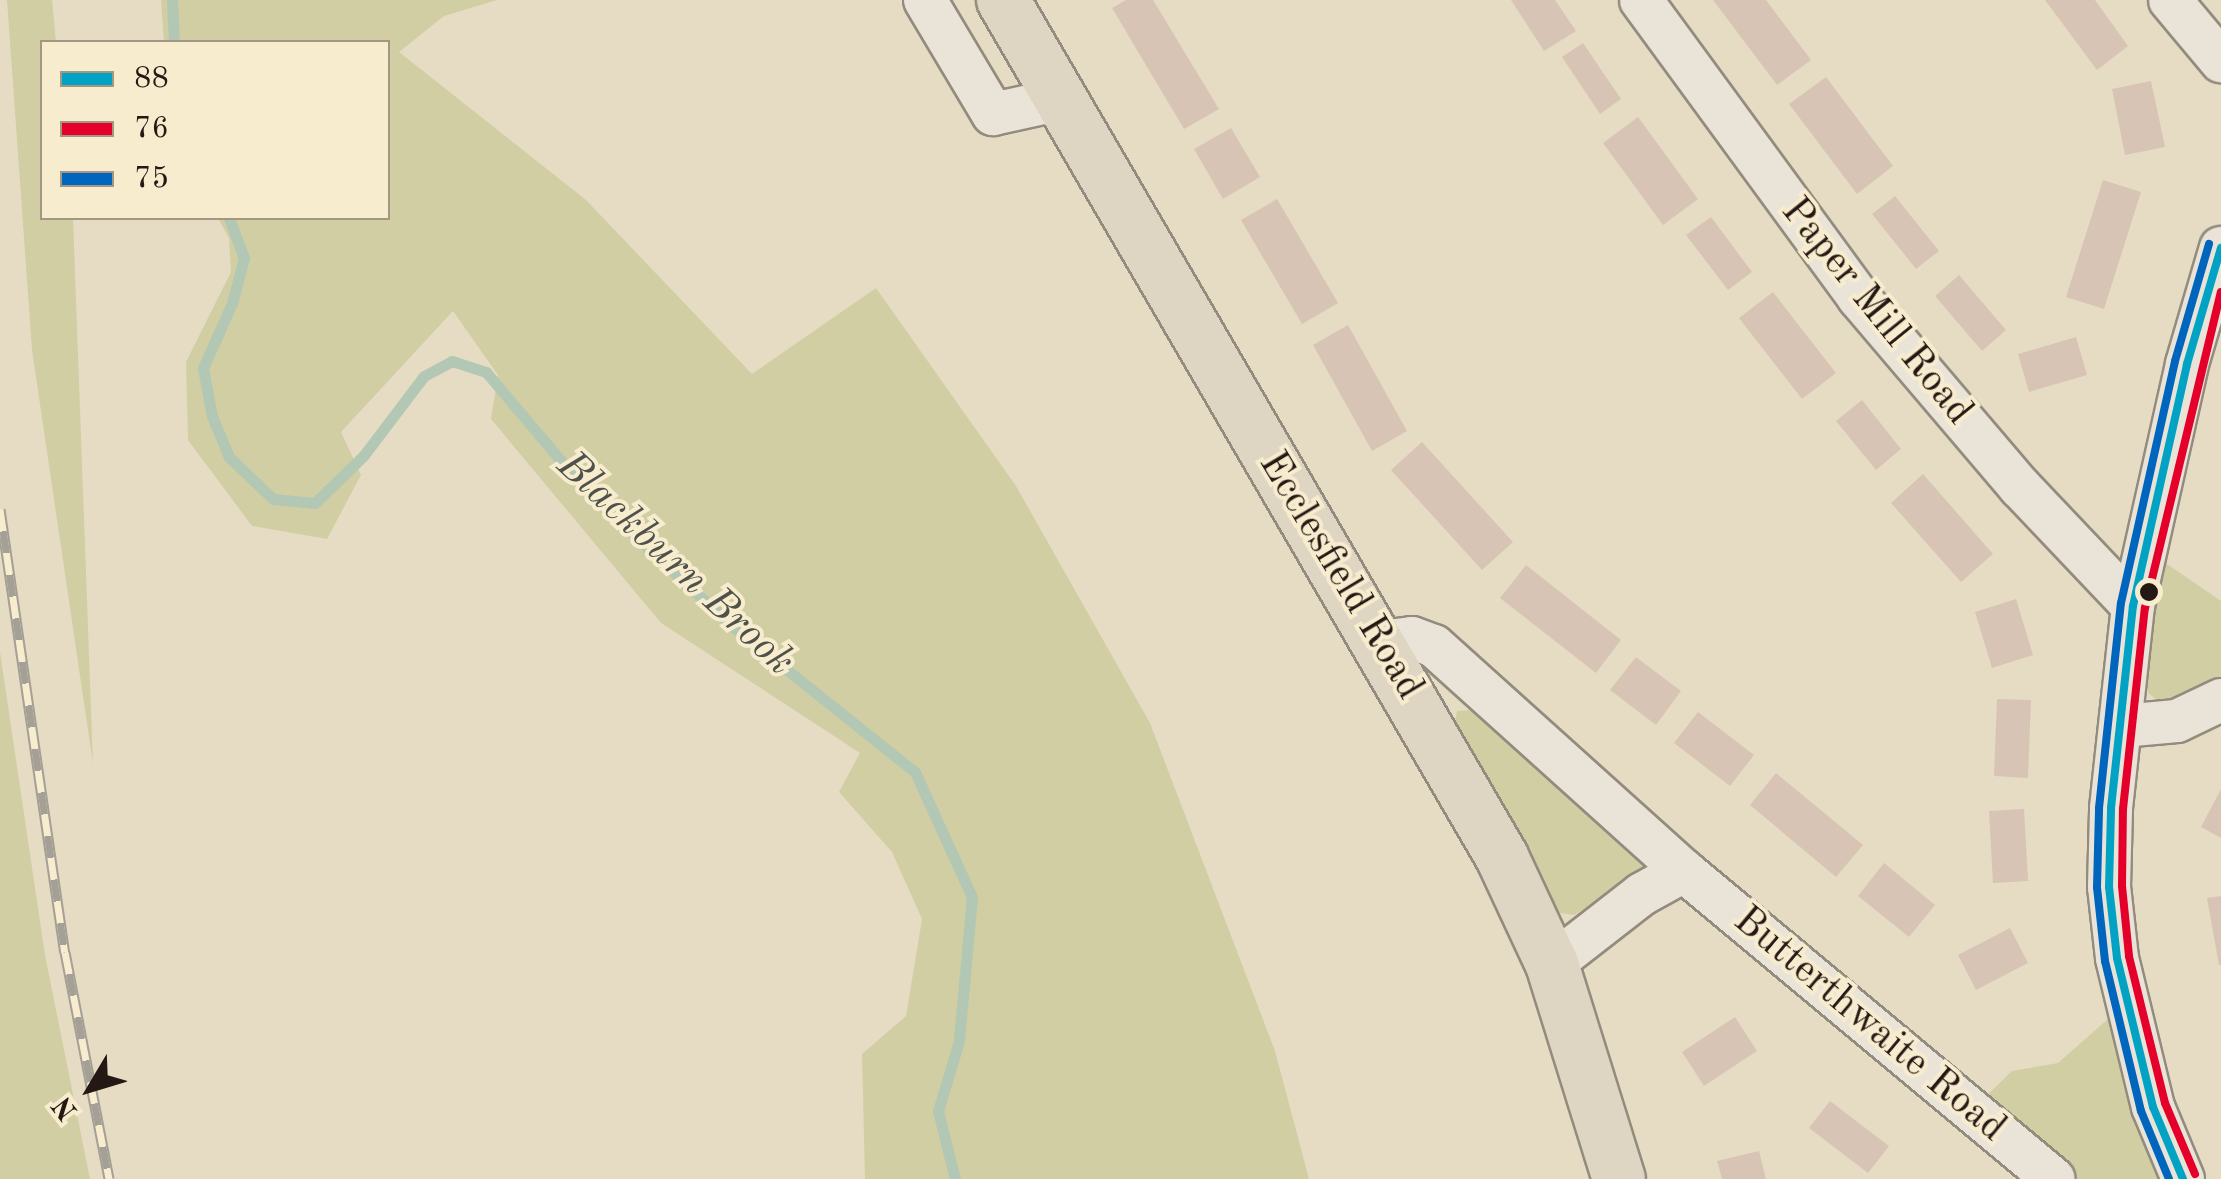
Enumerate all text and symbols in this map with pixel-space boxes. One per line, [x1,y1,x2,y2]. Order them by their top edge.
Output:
legend [40,40,390,220]
text: 88 [134,64,169,94]
text: 76 [134,114,169,144]
text: 75 [134,164,169,194]
street label: Paper Mill Road [1770,189,1982,435]
water label: Blackburn Brook [546,441,804,687]
street label: Ecclesfield Road [1247,443,1433,709]
unlabelled marker [2139,582,2159,602]
street label: Butterthwaite Road [1723,897,2015,1153]
north arrow [40,1039,140,1139]
text: N [49,1090,84,1125]

